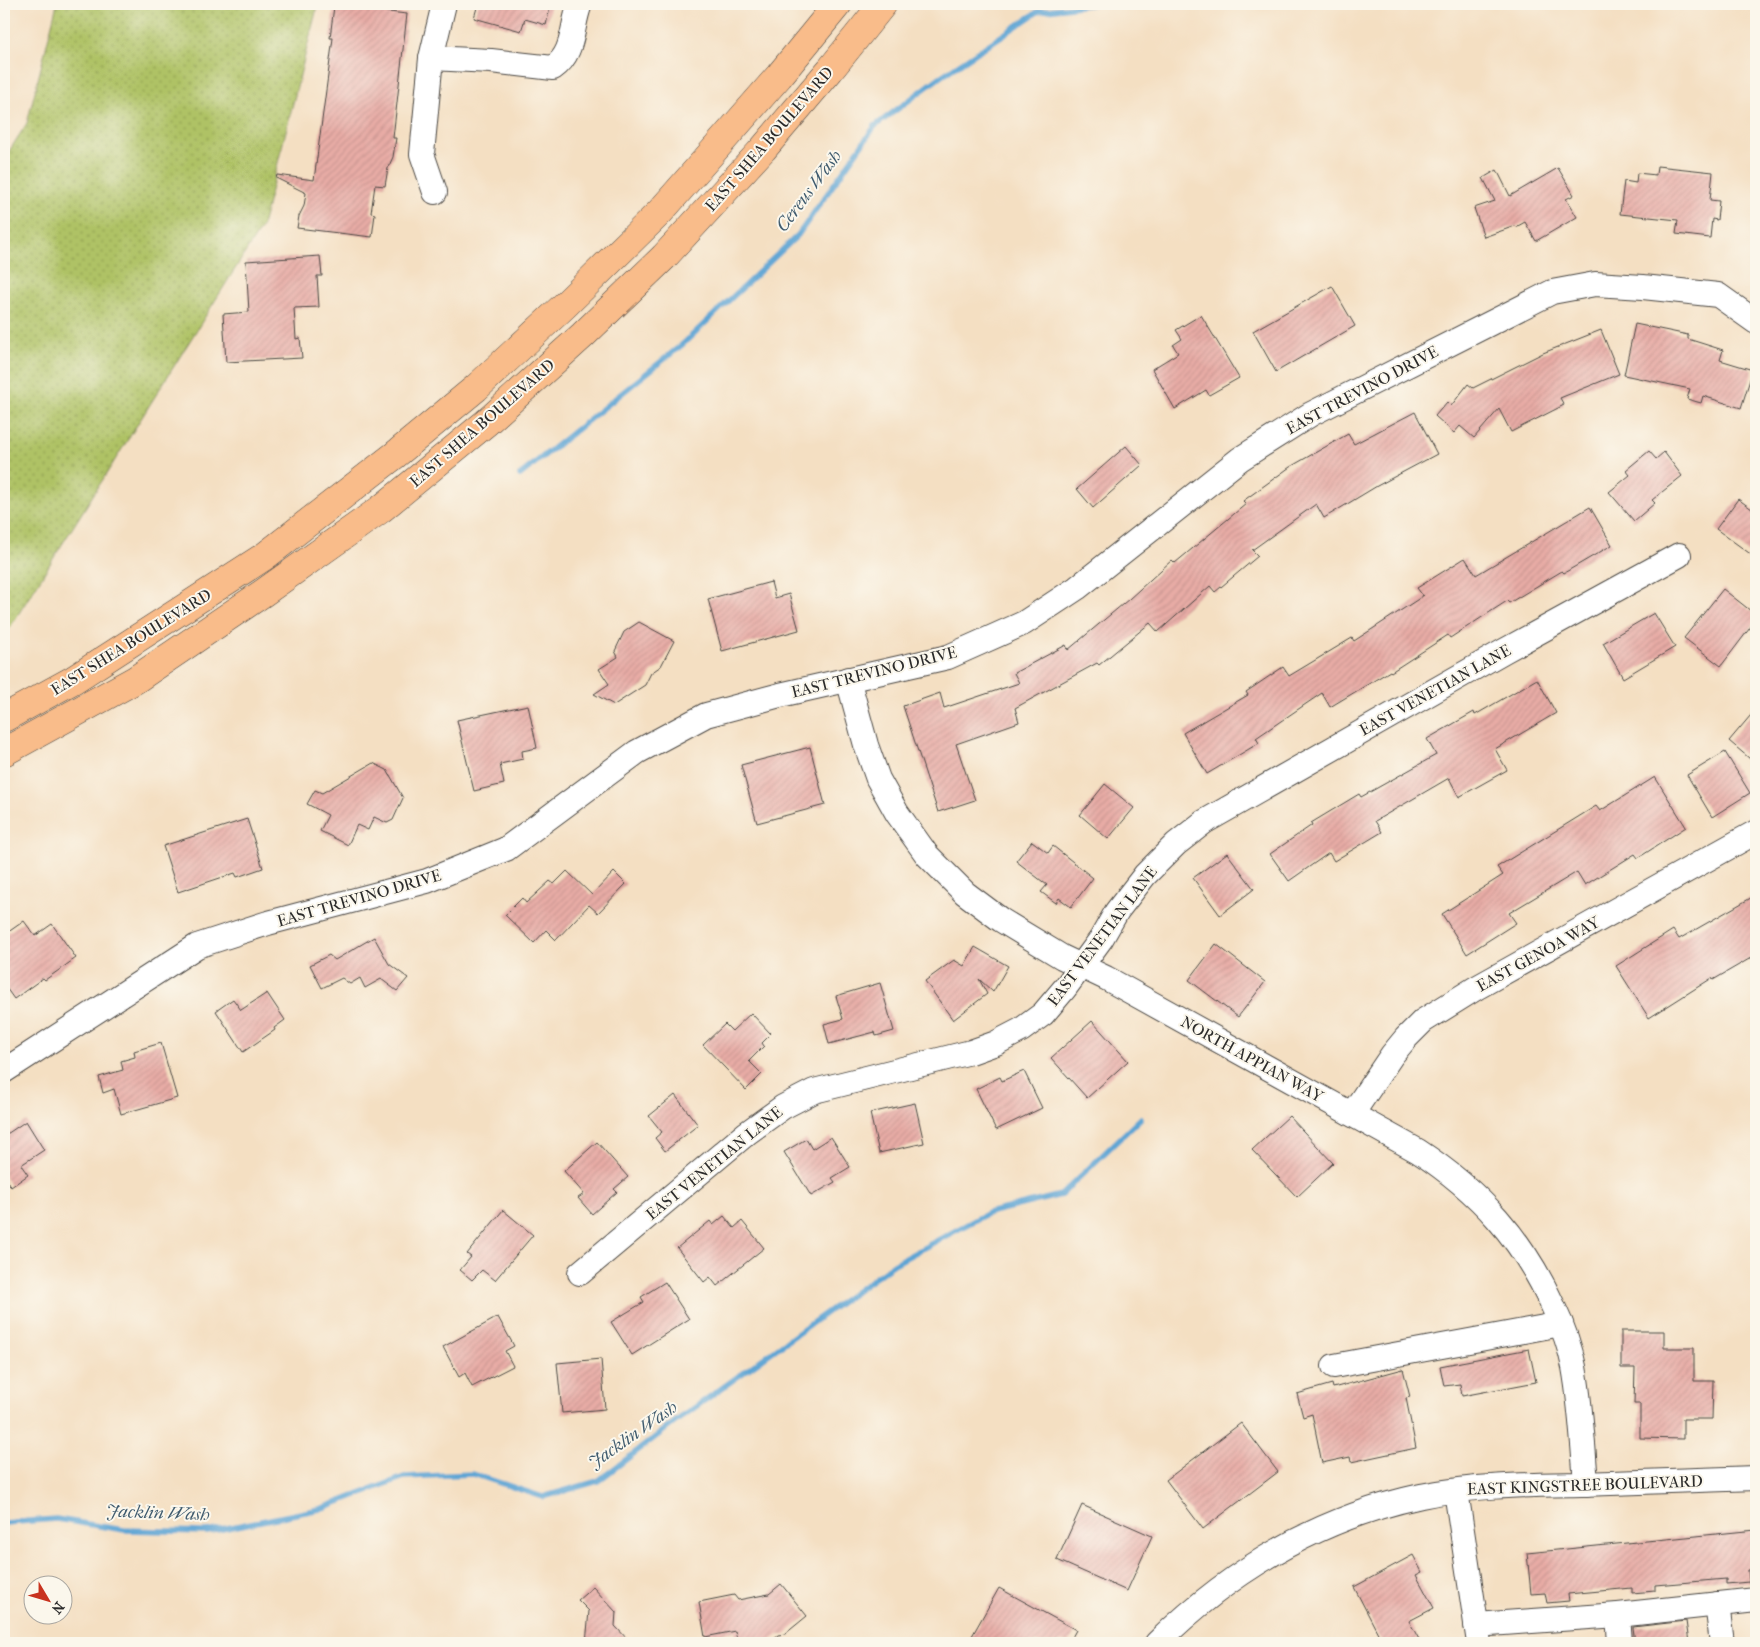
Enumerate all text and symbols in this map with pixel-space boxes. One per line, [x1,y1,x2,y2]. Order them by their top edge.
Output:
street label: EAST SHEA BOULEVARD [701,63,837,215]
water label: Cereus Wash [772,146,846,236]
street label: EAST TREVINO DRIVE [1283,342,1442,438]
street label: EAST SHEA BOULEVARD [406,355,558,491]
street label: EAST SHEA BOULEVARD [47,585,215,699]
street label: EAST VENETIAN LANE [1356,640,1514,739]
street label: EAST TREVINO DRIVE [789,642,959,702]
street label: EAST VENETIAN LANE [1043,862,1161,1010]
street label: EAST TREVINO DRIVE [275,865,443,931]
street label: EAST GENOA WAY [1473,912,1604,996]
street label: NORTH APPIAN WAY [1178,1012,1327,1107]
street label: EAST VENETIAN LANE [642,1102,786,1224]
water label: Jacklin Wash [585,1397,681,1473]
street label: EAST KINGSTREE BOULEVARD [1467,1471,1703,1499]
water label: Jacklin Wash [106,1501,210,1525]
north arrow [22,1574,72,1624]
text: N [48,1598,68,1617]

